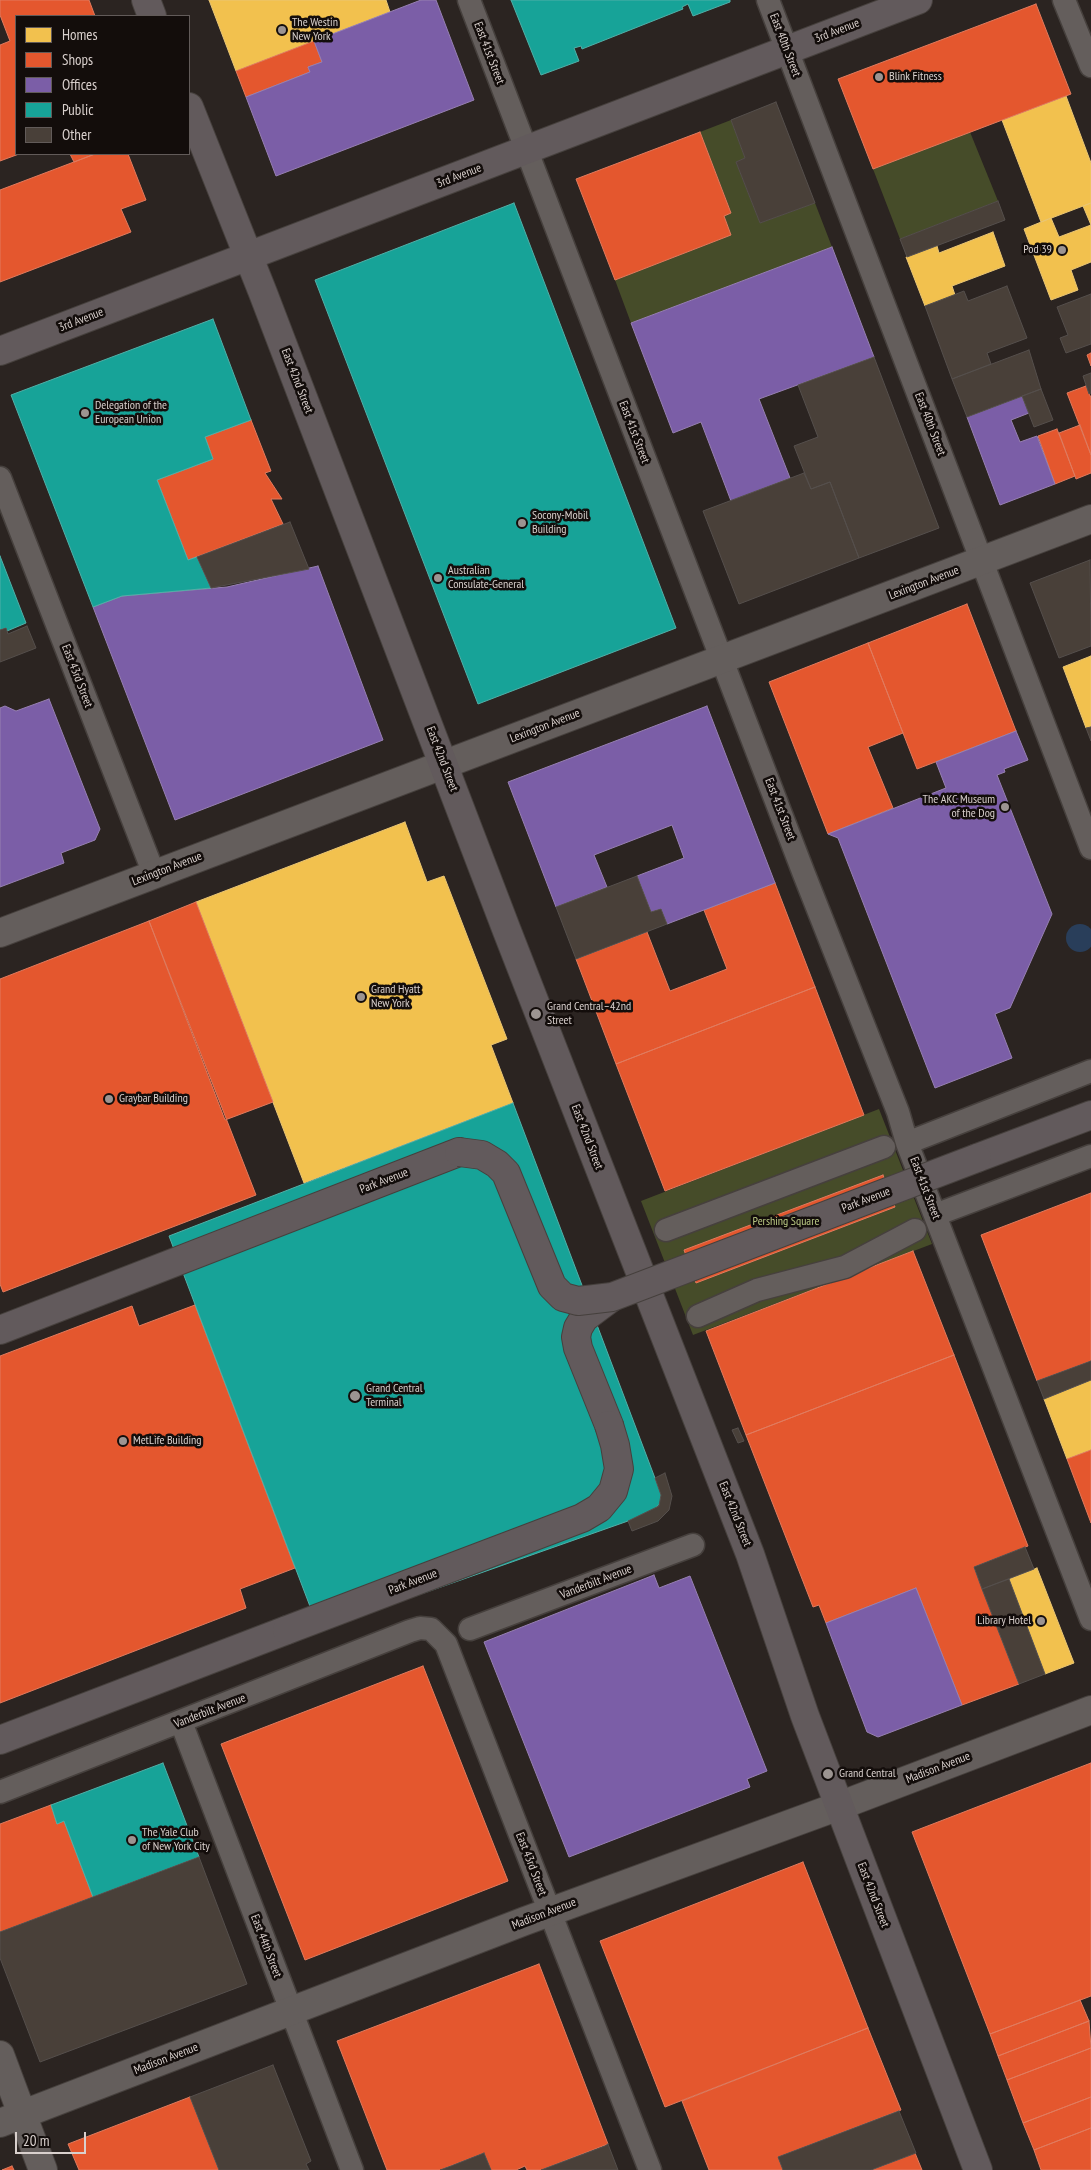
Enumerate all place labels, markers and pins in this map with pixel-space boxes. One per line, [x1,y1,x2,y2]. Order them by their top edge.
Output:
place label: The Westin New York [292,16,338,44]
marker: The Westin New York [276,24,288,36]
place label: Blink Fitness [889,70,942,84]
marker: Blink Fitness [873,71,885,83]
place label: Pod 39 [1023,243,1052,257]
marker: Pod 39 [1056,244,1068,256]
place label: Delegation of the European Union [95,399,167,427]
marker: Delegation of the European Union [79,407,91,419]
place label: Socony-Mobil Building [532,509,588,537]
marker: Socony-Mobil Building [516,517,528,529]
place label: Australian Consulate-General [448,564,524,592]
marker: Australian Consulate-General [432,572,444,584]
place label: The AKC Museum of the Dog [923,793,995,821]
marker: The AKC Museum of the Dog [999,801,1011,813]
place label: Grand Hyatt New York [371,983,420,1011]
marker: Grand Hyatt New York [355,991,367,1003]
place label: Grand Central–42nd Street [547,1000,631,1028]
marker: Grand Central–42nd Street [529,1007,543,1021]
place label: Graybar Building [119,1092,188,1106]
marker: Graybar Building [103,1093,115,1105]
place label: Grand Central Terminal [366,1382,423,1410]
marker: Grand Central Terminal [348,1389,362,1403]
place label: MetLife Building [133,1434,201,1448]
marker: MetLife Building [117,1435,129,1447]
place label: Library Hotel [977,1614,1031,1628]
marker: Library Hotel [1035,1615,1047,1627]
marker: Grand Central [821,1767,835,1781]
place label: Grand Central [839,1767,896,1781]
place label: The Yale Club of New York City [142,1826,210,1854]
marker: The Yale Club of New York City [126,1834,138,1846]

